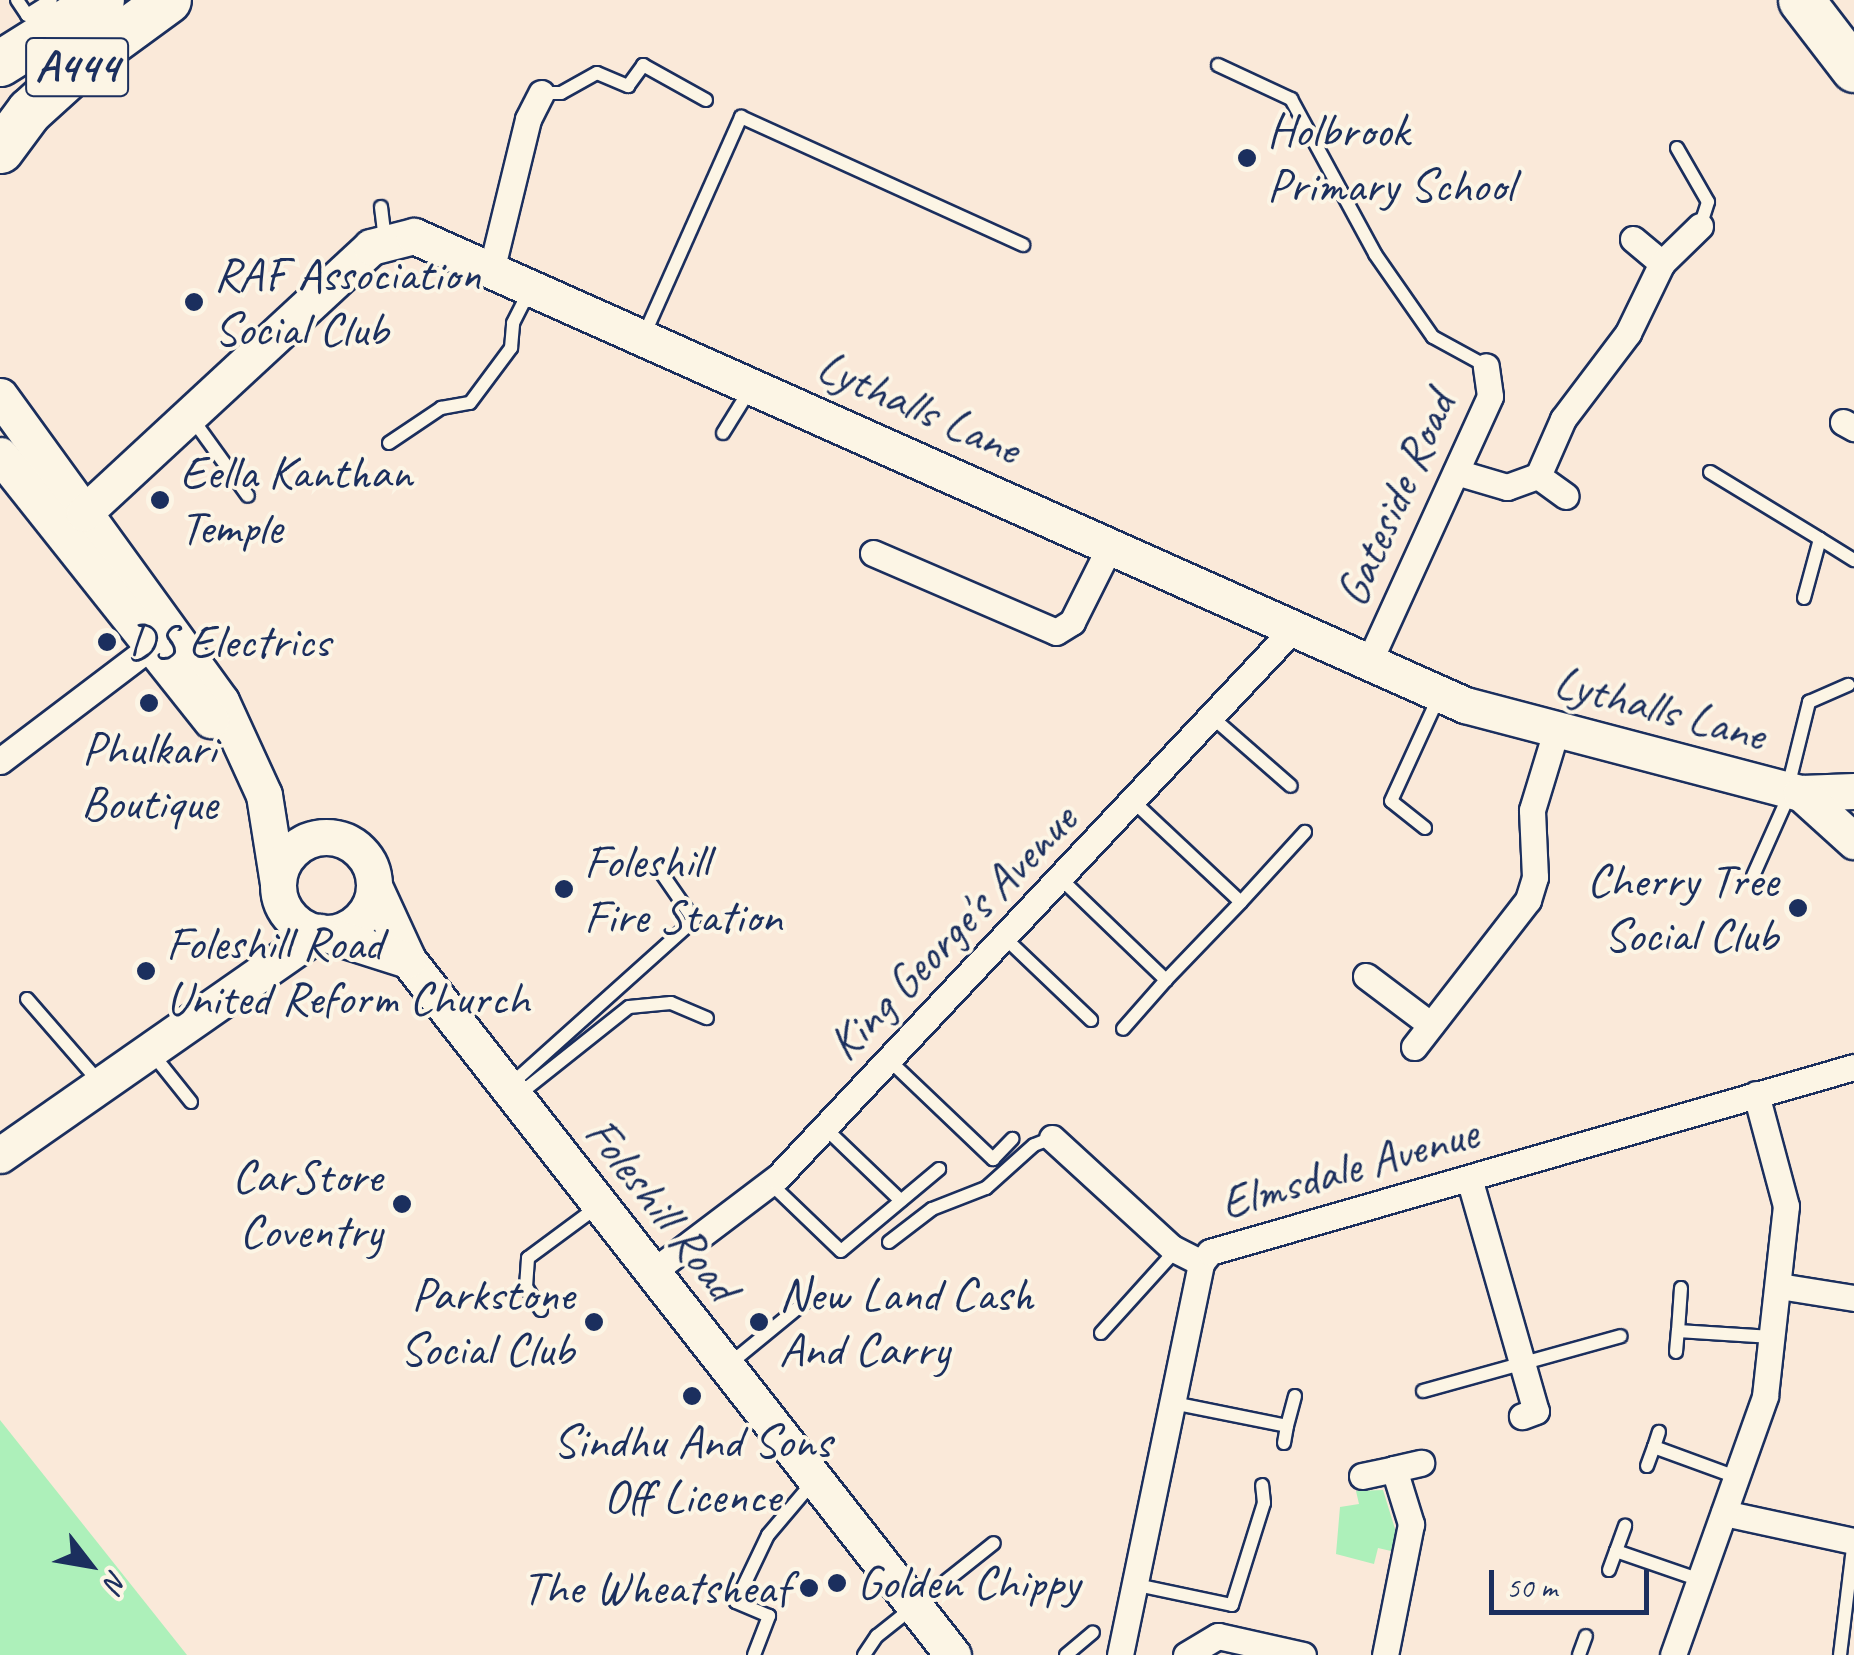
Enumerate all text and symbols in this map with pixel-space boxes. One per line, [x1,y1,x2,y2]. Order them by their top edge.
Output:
road number: A444 [24,27,130,107]
place label: Holbrook Primary School [1267,101,1513,214]
marker: Holbrook Primary School [1236,147,1258,169]
place label: RAF Association Social Club [214,245,480,358]
marker: RAF Association Social Club [183,291,205,313]
street label: Lythalls Lane [808,336,1030,478]
street label: Gateside Road [1322,383,1468,615]
place label: Eella Kanthan Temple [180,443,412,556]
marker: Eella Kanthan Temple [149,489,171,511]
place label: DS Electrics [127,613,330,671]
marker: DS Electrics [96,631,118,653]
street label: Lythalls Lane [1548,652,1772,764]
marker: Phulkari Boutique [138,692,160,714]
place label: Phulkari Boutique [81,719,217,832]
street label: King George's Avenue [815,792,1089,1072]
place label: Foleshill Fire Station [584,832,784,945]
place label: Cherry Tree Social Club [1588,851,1778,964]
marker: Foleshill Fire Station [553,878,575,900]
marker: Cherry Tree Social Club [1787,897,1809,919]
place label: Foleshill Road United Reform Church [166,914,529,1027]
marker: Foleshill Road United Reform Church [135,960,157,982]
street label: Elmsdale Avenue [1214,1104,1484,1232]
street label: Foleshill Road [573,1106,751,1312]
place label: CarStore Coventry [232,1147,382,1260]
marker: CarStore Coventry [391,1193,413,1215]
place label: Parkstone Social Club [399,1265,574,1378]
place label: New Land Cash And Carry [779,1265,1036,1378]
marker: Parkstone Social Club [583,1311,605,1333]
marker: New Land Cash And Carry [748,1311,770,1333]
marker: Sindhu And Sons Off Licence [681,1385,703,1407]
place label: Sindhu And Sons Off Licence [553,1412,831,1525]
north arrow [40,1515,140,1615]
scale bar [1494,1550,1654,1612]
place label: Golden Chippy [857,1554,1080,1612]
place label: The Wheatsheaf [518,1559,789,1617]
text: N [97,1564,136,1597]
text: 50 m [1506,1568,1557,1606]
marker: Golden Chippy [826,1572,848,1594]
marker: The Wheatsheaf [798,1577,820,1599]

